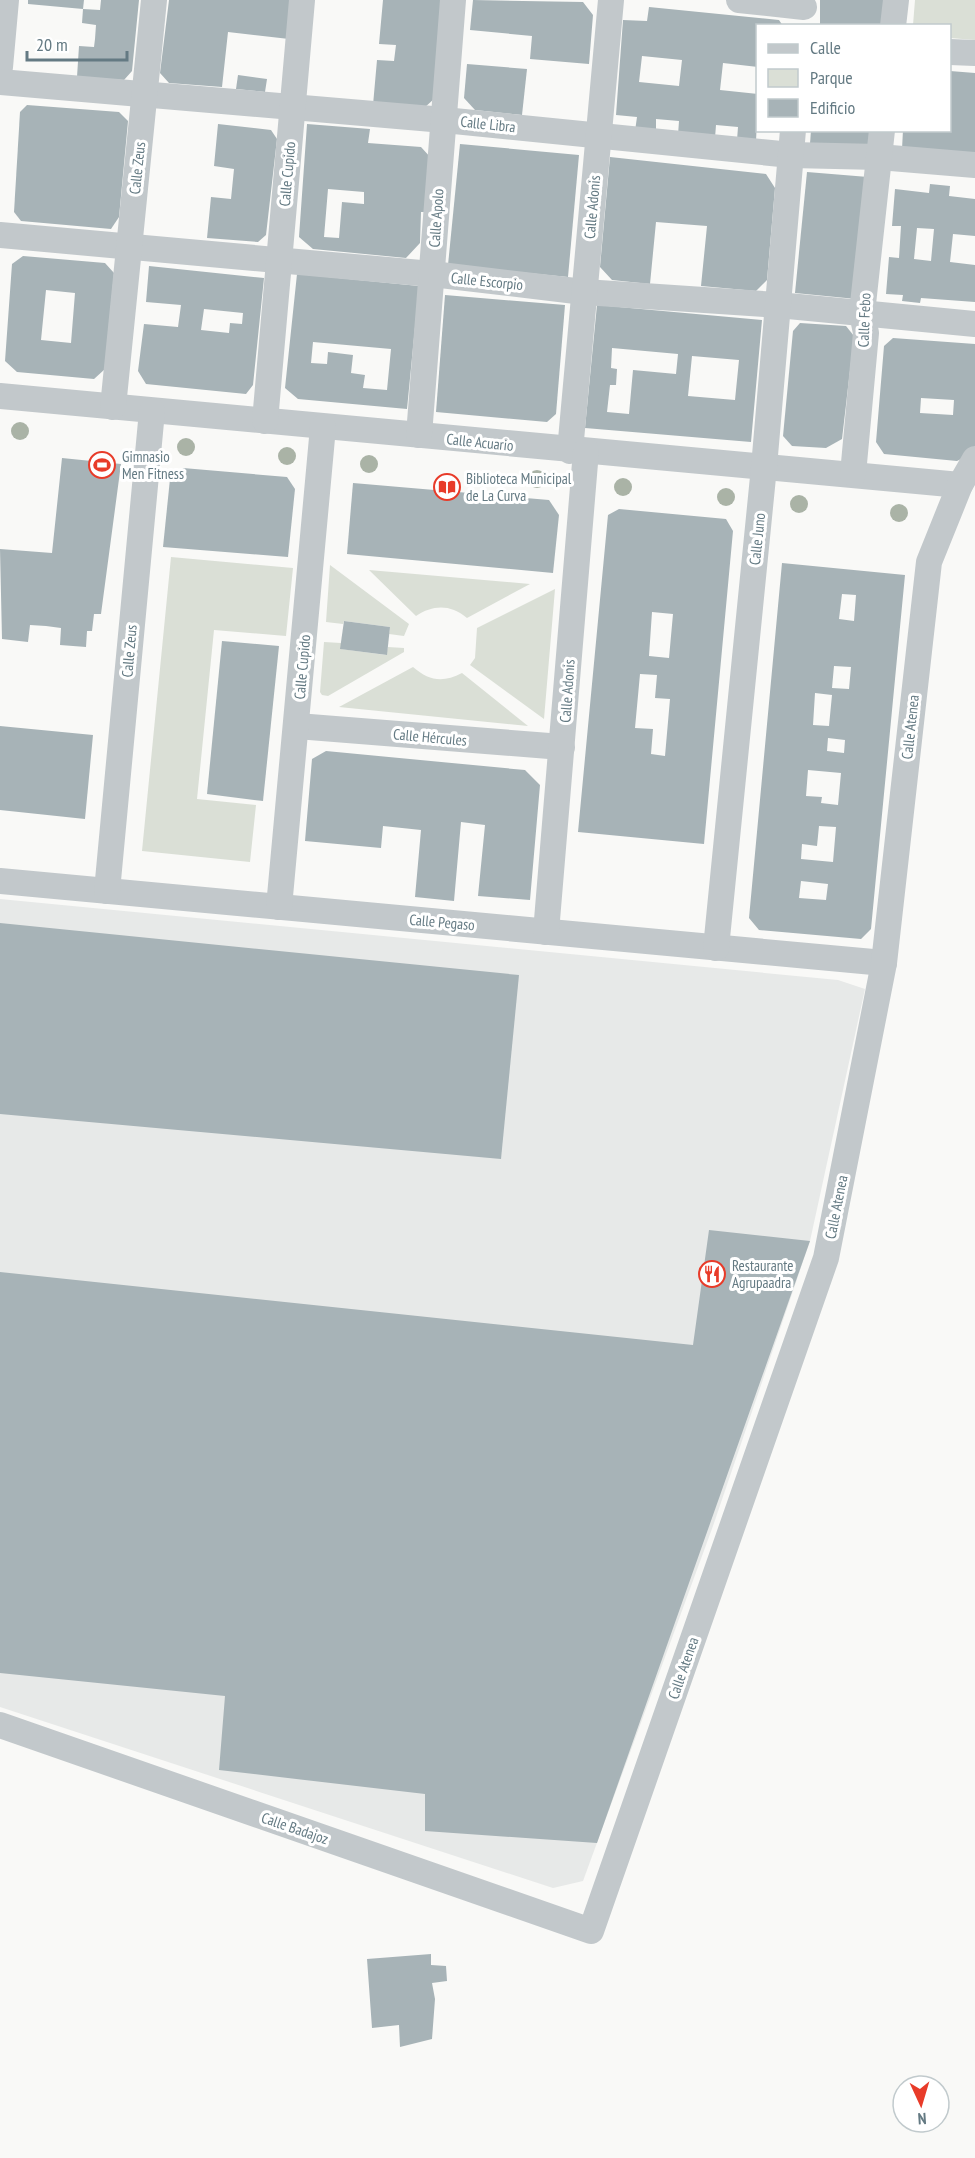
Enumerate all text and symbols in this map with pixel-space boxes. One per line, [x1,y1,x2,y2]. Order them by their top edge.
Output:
scale bar [27,24,128,62]
legend [756,24,951,132]
text: 20 m [36,33,68,56]
text: Calle [810,36,841,59]
text: Parque [810,66,853,89]
text: Edificio [810,96,856,119]
street label: Calle Libra [460,112,516,136]
street label: Calle Zeus [125,141,149,195]
street label: Calle Cupido [275,141,299,207]
street label: Calle Adonis [580,174,604,240]
street label: Calle Apolo [424,188,448,248]
street label: Calle Escorpio [450,268,524,294]
street label: Calle Febo [854,292,874,348]
street label: Calle Acuario [446,429,514,455]
place label: Gimnasio Men Fitness [122,447,184,483]
sports icon: Gimnasio Men Fitness [87,450,117,480]
place label: Biblioteca Municipal de La Curva [466,469,572,505]
library icon: Biblioteca Municipal de La Curva [432,472,462,502]
street label: Calle Juno [745,512,769,566]
street label: Calle Zeus [117,624,141,678]
street label: Calle Cupido [290,634,314,700]
street label: Calle Adonis [555,659,579,723]
street label: Calle Atenea [897,694,923,760]
street label: Calle Hércules [392,724,468,750]
street label: Calle Pegaso [409,910,475,934]
street label: Calle Atenea [821,1174,851,1240]
place label: Restaurante Agrupaadra [732,1256,793,1292]
restaurant icon: Restaurante Agrupaadra [697,1259,727,1289]
street label: Calle Atenea [664,1634,702,1702]
street label: Calle Badajoz [259,1808,331,1848]
north arrow [891,2074,951,2134]
text: N [917,2109,927,2129]

